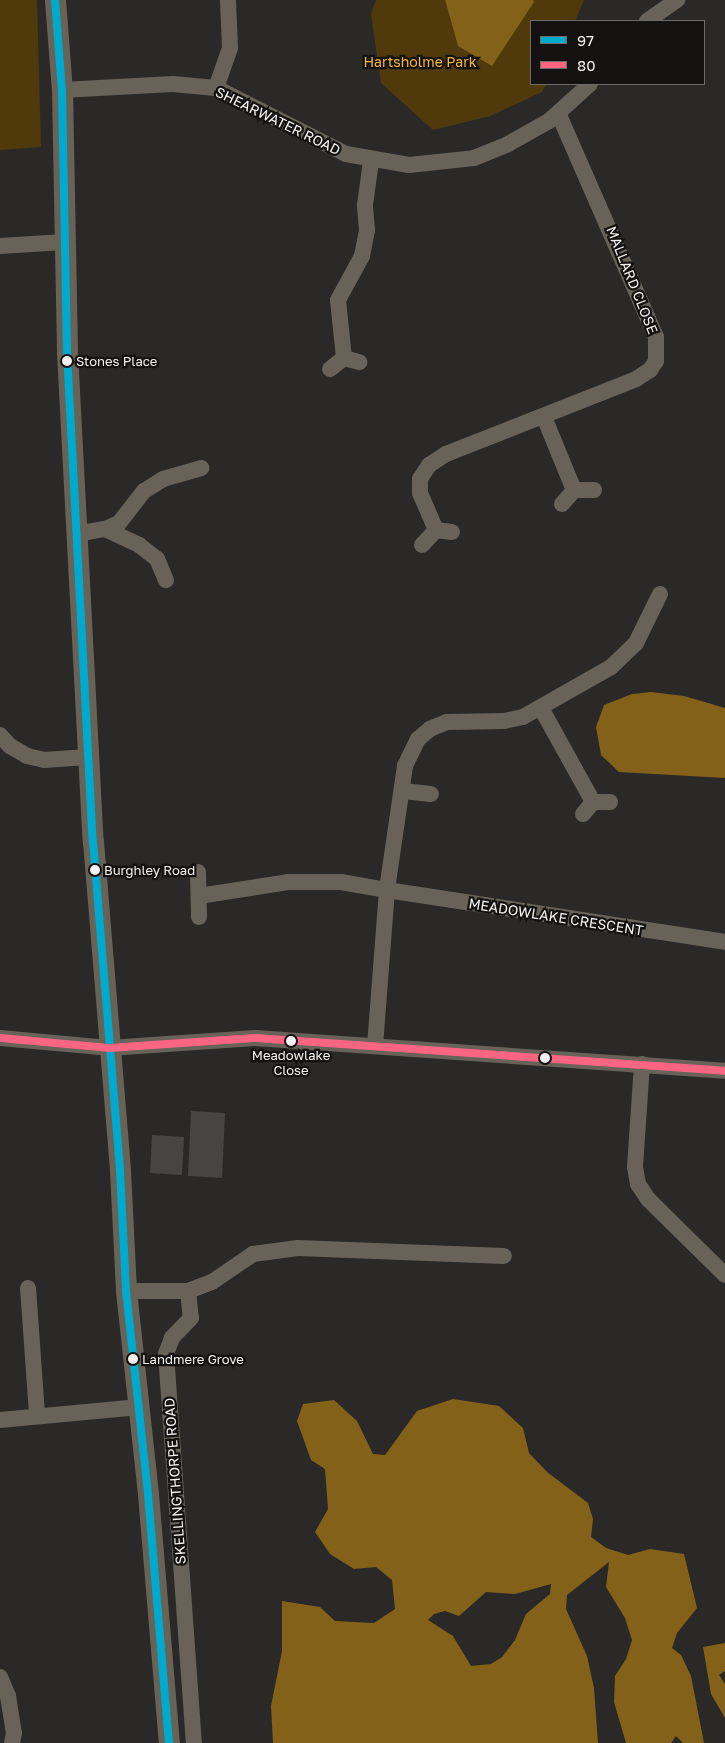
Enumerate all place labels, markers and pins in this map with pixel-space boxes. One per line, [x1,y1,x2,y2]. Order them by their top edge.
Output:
place label: Stones Place [76,353,157,369]
marker: Stones Place [62,356,72,366]
place label: Burghley Road [104,862,195,878]
marker: Burghley Road [90,865,100,875]
marker: Meadowlake Close [286,1036,296,1046]
place label: Meadowlake Close [252,1048,330,1079]
unlabelled marker [540,1053,550,1063]
place label: Landmere Grove [142,1351,244,1367]
marker: Landmere Grove [128,1354,138,1364]

